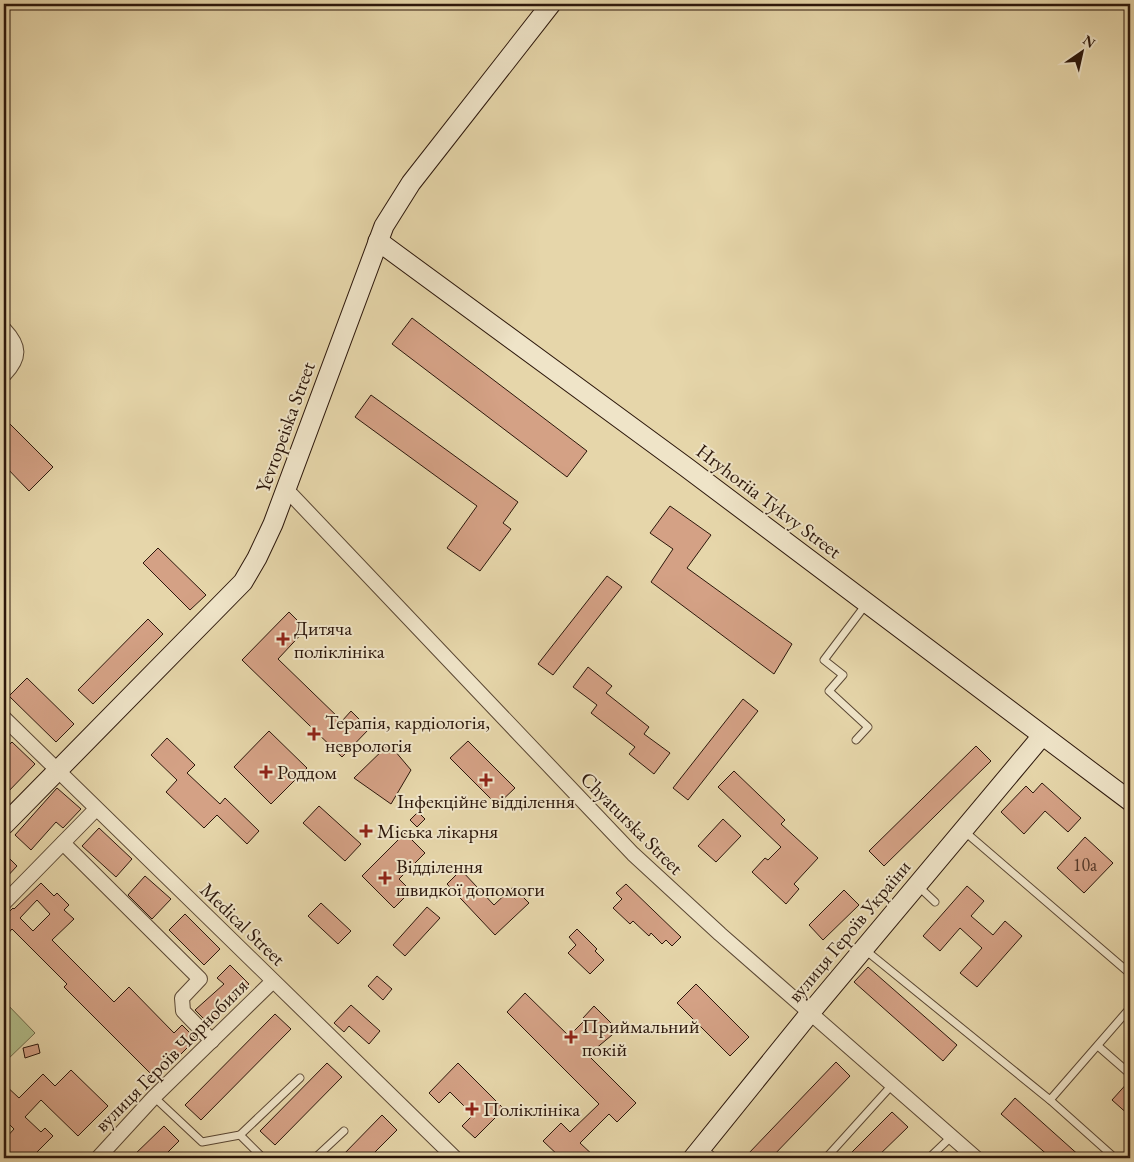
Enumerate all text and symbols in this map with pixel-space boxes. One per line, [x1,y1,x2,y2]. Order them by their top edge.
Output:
north arrow [1056,28,1106,78]
text: N [1080,31,1100,52]
street label: Yevropeiska Street [249,357,321,496]
street label: Hryhoriia Tykvy Street [691,438,847,565]
place label: Дитяча поліклініка [294,615,385,664]
marker: Дитяча поліклініка [276,632,290,646]
place label: Терапія, кардіологія, неврологія [325,709,490,758]
marker: Терапія, кардіологія, неврологія [307,727,321,741]
place label: Роддом [277,759,337,785]
marker: Роддом [259,765,273,779]
street label: Chyaturska Street [575,766,690,881]
marker: Інфекційне відділення [479,773,493,787]
place label: Інфекційне відділення [397,788,575,814]
place label: Мiська лiкарня [377,818,498,844]
marker: Мiська лiкарня [359,824,373,838]
place label: Відділення швидкої допомоги [396,853,545,902]
house number: 10а [1073,853,1098,876]
street label: вулиця Героїв України [782,854,917,1008]
marker: Відділення швидкої допомоги [378,871,392,885]
street label: Medical Street [195,877,292,972]
street label: вулиця Героїв Чорнобиля [89,973,253,1137]
place label: Приймальний покій [582,1013,700,1062]
marker: Приймальний покій [564,1030,578,1044]
place label: Поліклініка [483,1096,580,1122]
marker: Поліклініка [465,1102,479,1116]

